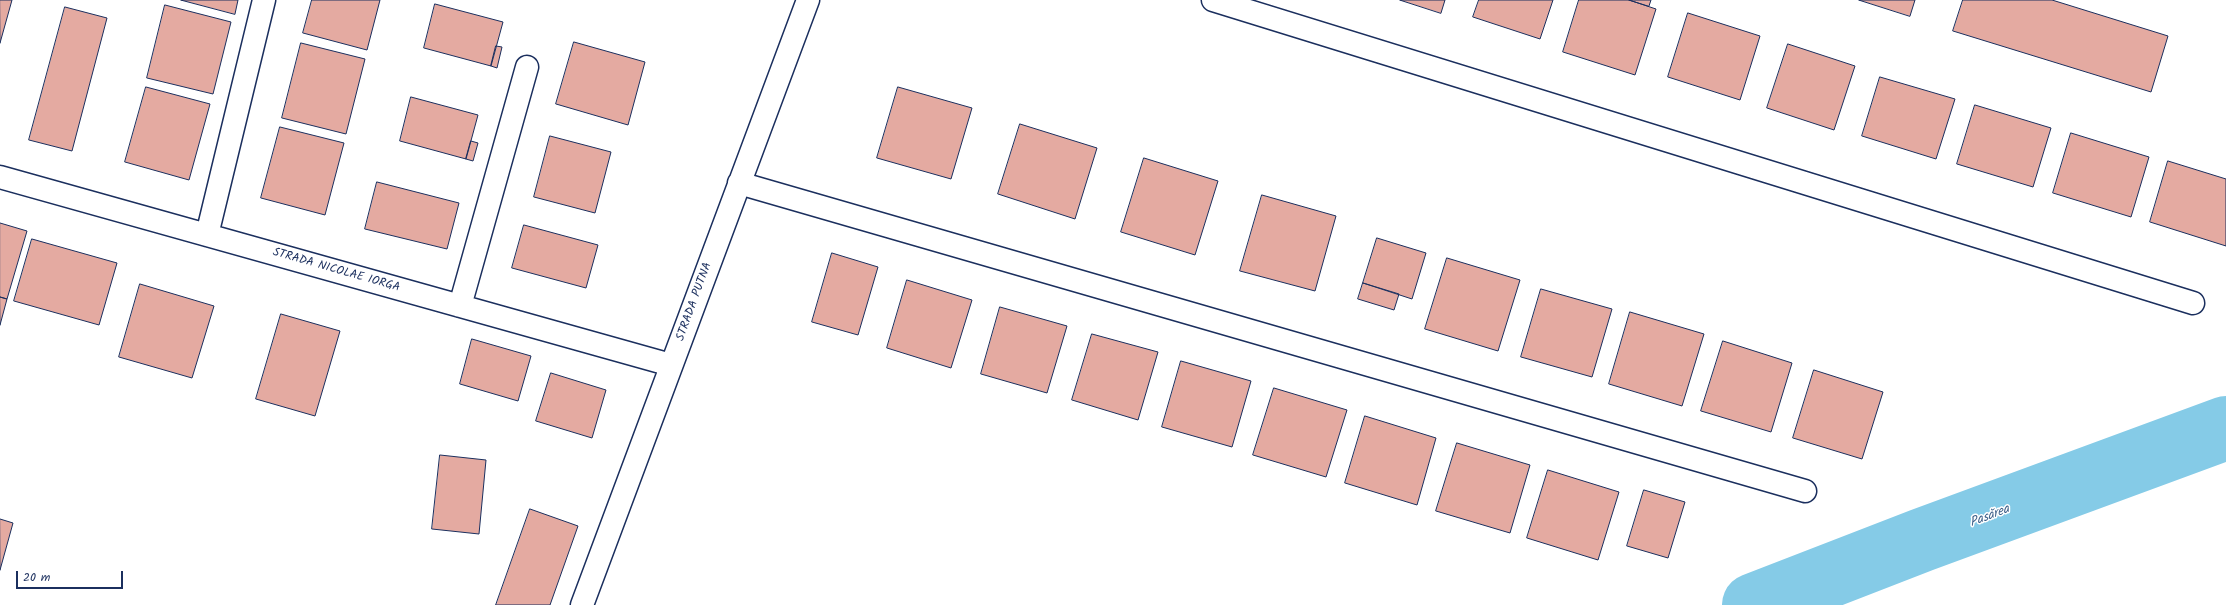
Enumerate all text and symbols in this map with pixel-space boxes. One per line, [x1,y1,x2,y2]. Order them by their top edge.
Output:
street label: STRADA NICOLAE IORGA [271,246,401,296]
street label: STRADA PUTNA [674,261,716,343]
water label: Pasărea [1968,502,2012,532]
scale bar [18,563,125,589]
text: 20 m [23,568,50,587]

